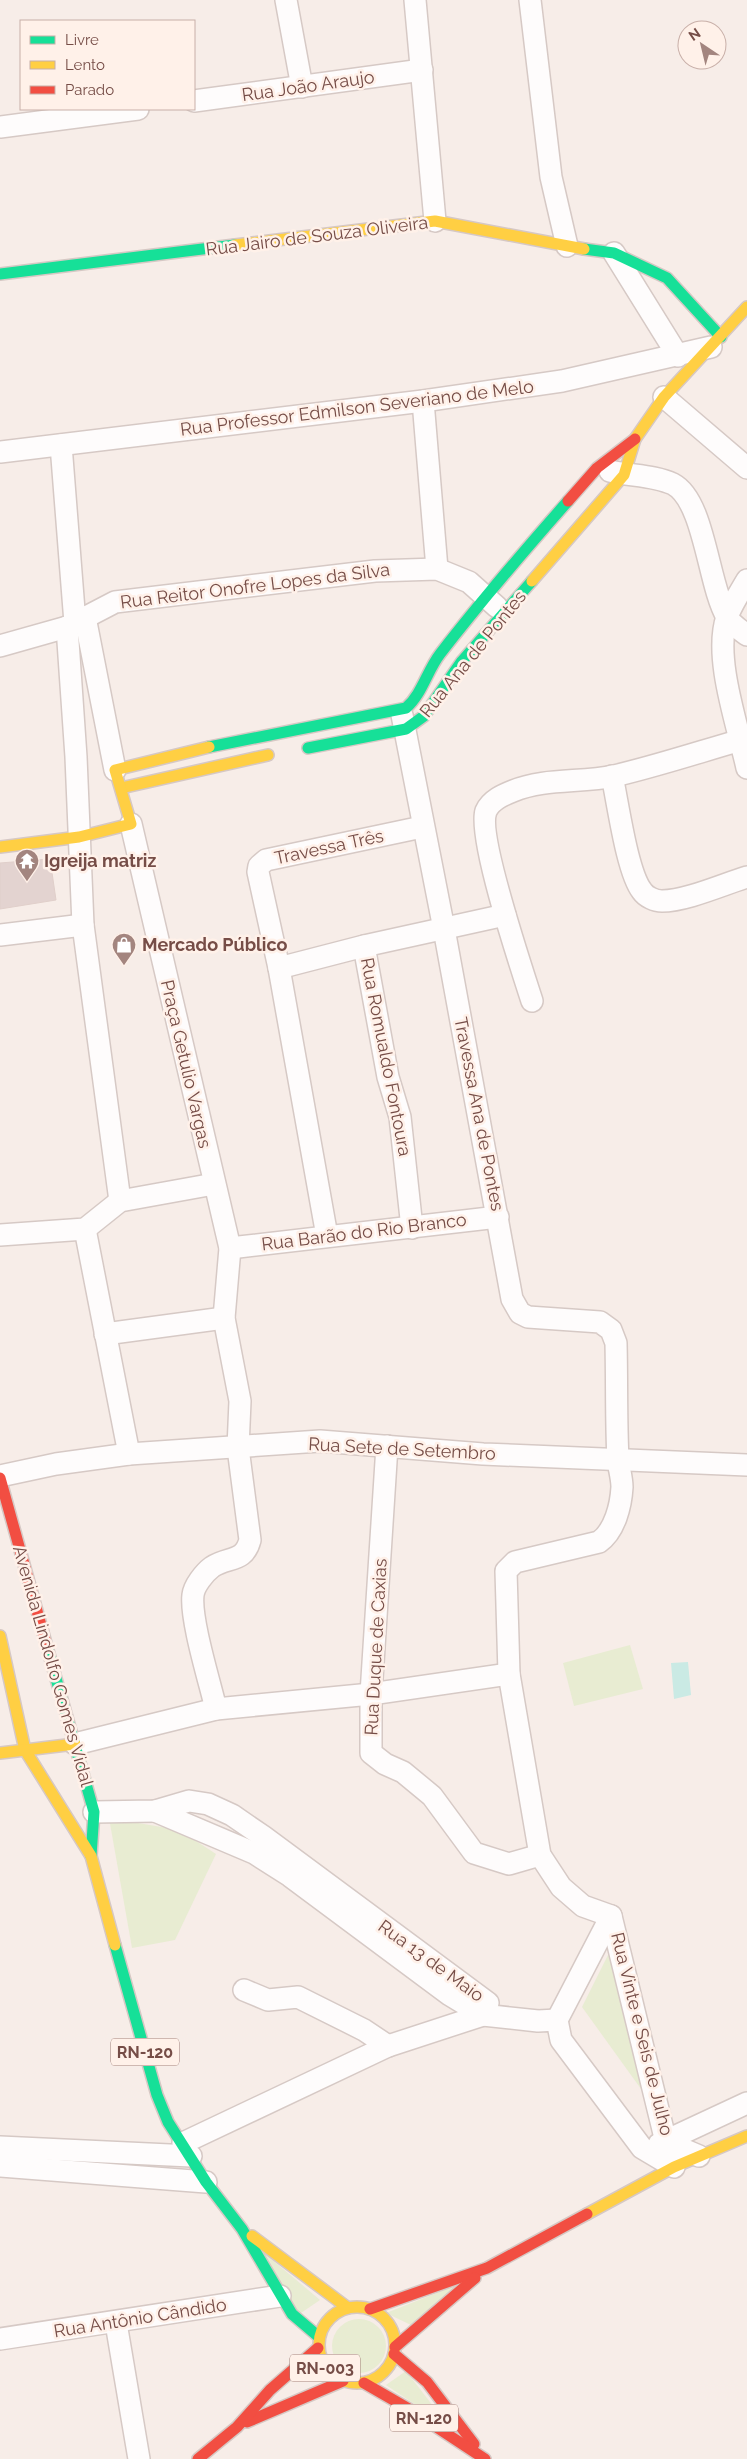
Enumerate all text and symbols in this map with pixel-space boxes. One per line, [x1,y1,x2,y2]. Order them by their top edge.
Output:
legend [20,20,195,110]
north arrow [677,20,727,70]
text: N [686,25,704,44]
text: Livre [65,31,99,49]
text: Lento [65,56,105,74]
street label: Rua João Araujo [240,66,376,105]
text: Parado [65,81,114,99]
street label: Rua Jairo de Souza Oliveira [205,211,429,260]
street label: Rua Professor Edmilson Severiano de Melo [179,375,535,440]
street label: Rua Reitor Onofre Lopes da Silva [119,559,391,612]
street label: Rua Ana de Pontes [415,586,530,721]
street label: Travessa Três [272,825,386,868]
temple icon: Igreija matriz [14,848,40,882]
place label: Igreija matriz [44,850,156,871]
shop icon: Mercado Público [111,932,137,966]
place label: Mercado Público [142,934,287,955]
street label: Rua Romualdo Fontoura [357,956,416,1158]
street label: Praça Getulio Vargas [157,978,216,1150]
street label: Travessa Ana de Pontes [450,1015,509,1213]
street label: Rua Barão do Rio Branco [260,1208,468,1254]
street label: Rua Sete de Setembro [308,1433,497,1464]
street label: Avenida Lindolfo Gomes Vidal [9,1543,98,1789]
street label: Rua Duque de Caxias [360,1558,391,1736]
street label: Rua 13 de Maio [375,1915,488,2006]
street label: Rua Vinte e Seis de Julho [607,1930,678,2138]
road number: RN-120 [111,2038,179,2066]
street label: Rua Antônio Cândido [52,2293,228,2342]
road number: RN-003 [290,2354,360,2382]
road number: RN-120 [390,2404,458,2432]

